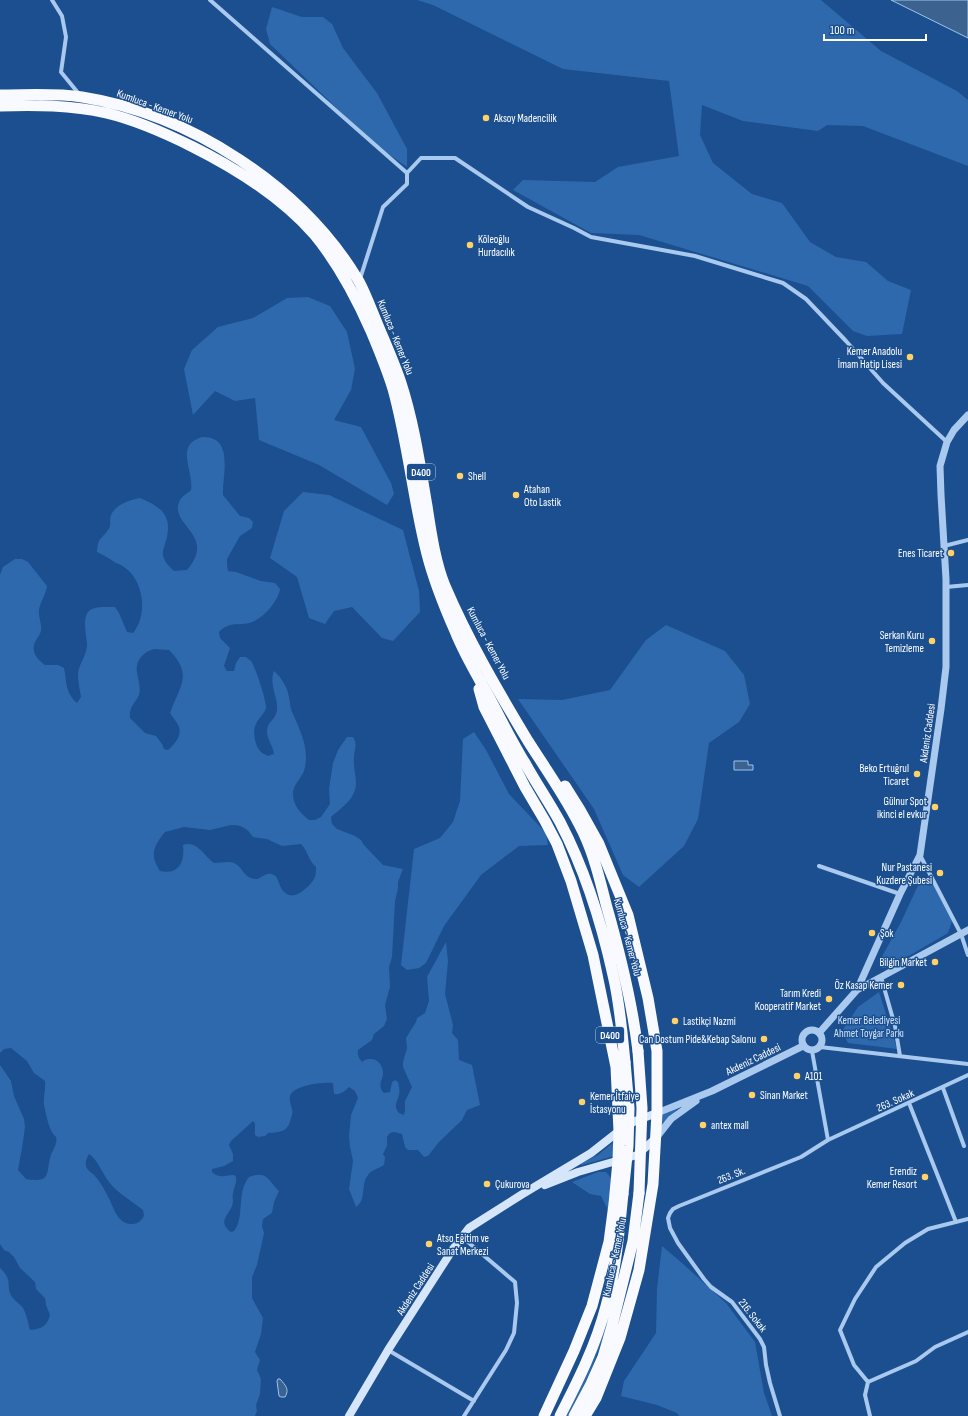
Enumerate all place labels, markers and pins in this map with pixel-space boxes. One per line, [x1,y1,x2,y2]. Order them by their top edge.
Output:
place label: Aksoy Madencilik [493,112,558,125]
marker: Aksoy Madencilik [481,113,491,123]
place label: Köleoğlu Hurdacılık [478,233,515,259]
marker: Köleoğlu Hurdacılık [465,240,475,250]
place label: Kemer Anadolu İmam Hatip Lisesi [838,345,902,371]
marker: Kemer Anadolu İmam Hatip Lisesi [905,352,915,362]
place label: Shell [468,470,486,483]
marker: Shell [455,471,465,481]
place label: Atahan Oto Lastik [523,483,562,509]
marker: Atahan Oto Lastik [511,490,521,500]
place label: Enes Ticaret [898,547,944,560]
marker: Enes Ticaret [946,548,956,558]
place label: Serkan Kuru Temizleme [880,629,924,655]
marker: Serkan Kuru Temizleme [927,636,937,646]
place label: Beko Ertuğrul Ticaret [859,762,910,788]
marker: Beko Ertuğrul Ticaret [912,769,922,779]
place label: Gülnur Spot ikinci el evkur [877,795,928,821]
marker: Gülnur Spot ikinci el evkur [930,802,940,812]
place label: Nur Pastanesi Kuzdere Şubesi [876,861,932,887]
marker: Nur Pastanesi Kuzdere Şubesi [935,868,945,878]
place label: Şok [880,927,894,940]
marker: Şok [867,928,877,938]
place label: Bilgin Market [879,956,928,969]
marker: Bilgin Market [930,957,940,967]
place label: Öz Kasap Kemer [834,979,893,992]
marker: Öz Kasap Kemer [896,980,906,990]
place label: Tarım Kredi Kooperatif Market [755,987,822,1013]
marker: Tarım Kredi Kooperatif Market [824,994,834,1004]
place label: Lastikçi Nazmi [683,1015,736,1028]
marker: Lastikçi Nazmi [670,1016,680,1026]
place label: Can Dostum Pide&Kebap Salonu [639,1033,756,1046]
marker: Can Dostum Pide&Kebap Salonu [759,1034,769,1044]
place label: A101 [804,1070,822,1083]
marker: A101 [792,1071,802,1081]
place label: Kemer İtfaiye İstasyonu [590,1089,639,1116]
place label: Sinan Market [760,1089,808,1102]
marker: Sinan Market [747,1090,757,1100]
marker: Kemer İtfaiye İstasyonu [577,1097,587,1107]
place label: antex mall [711,1119,749,1132]
marker: antex mall [698,1120,708,1130]
place label: Erendiz Kemer Resort [867,1165,918,1191]
marker: Erendiz Kemer Resort [920,1172,930,1182]
place label: Çukurova [495,1178,529,1191]
marker: Çukurova [482,1179,492,1189]
place label: Atso Eğitim ve Sanat Merkezi [436,1232,489,1258]
marker: Atso Eğitim ve Sanat Merkezi [424,1239,434,1249]

